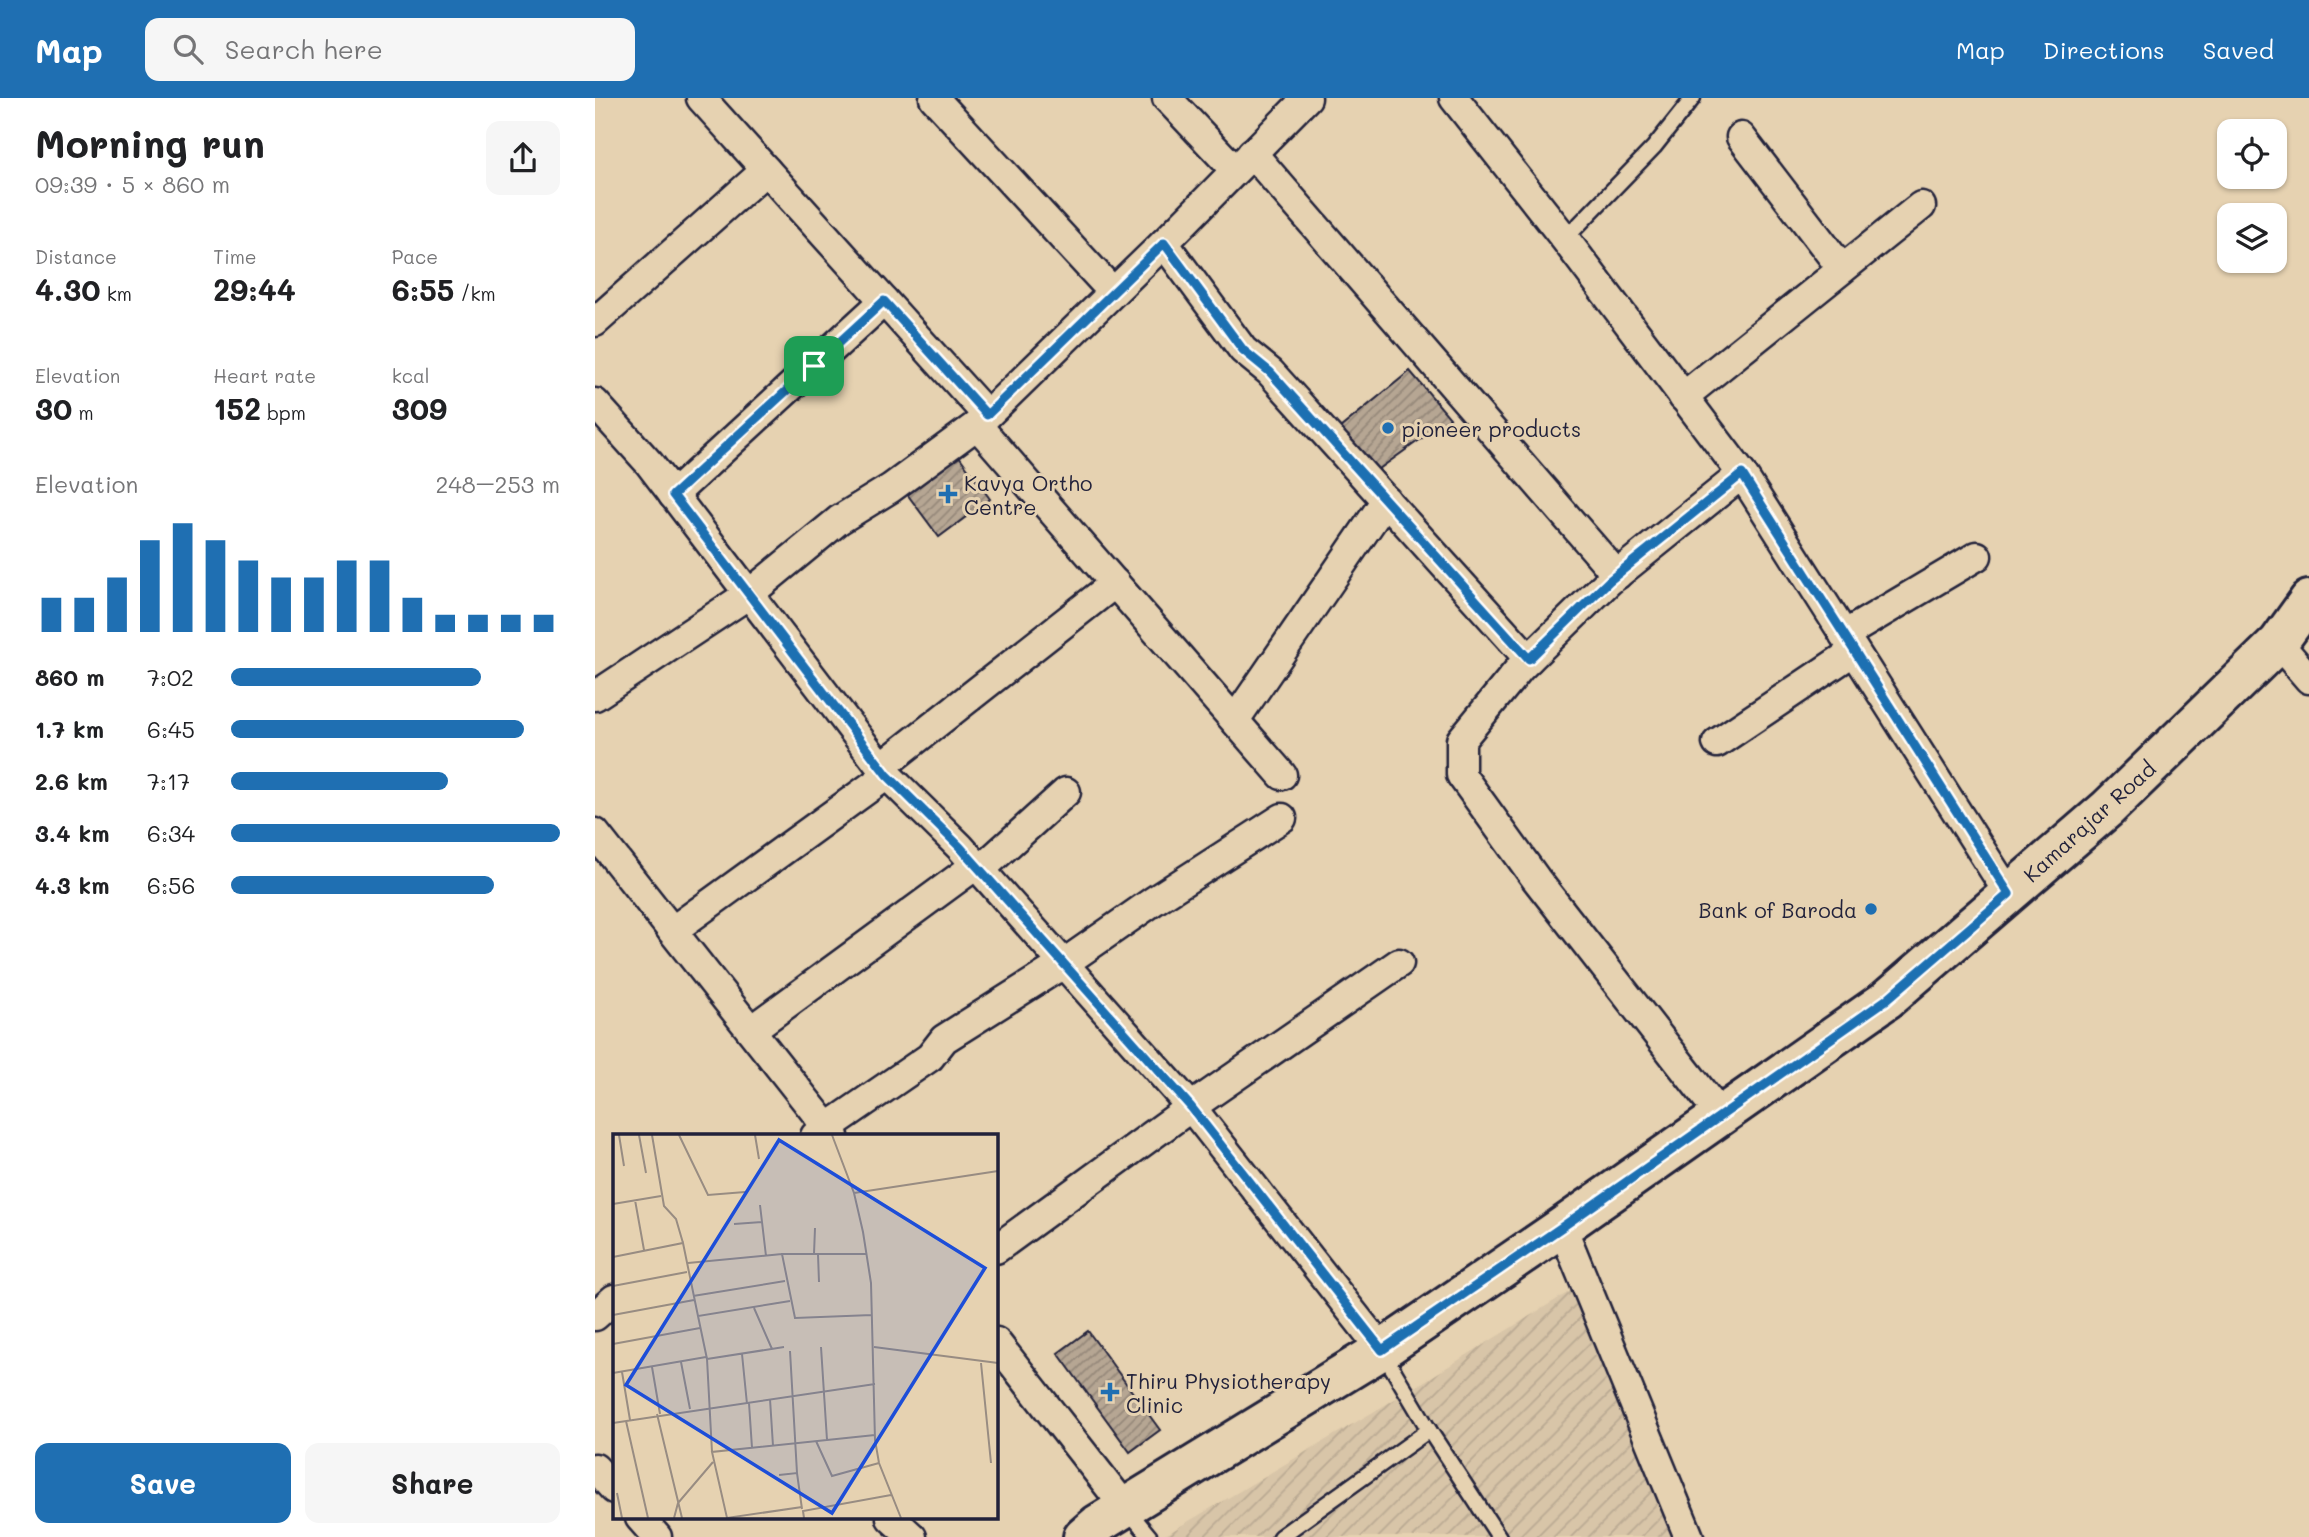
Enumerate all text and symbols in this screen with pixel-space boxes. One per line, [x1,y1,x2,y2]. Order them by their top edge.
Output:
search box [145,18,635,81]
text: Map [35,28,103,71]
icon: search [169,30,207,68]
text: Search here [225,32,383,66]
text: Map [1956,34,2005,65]
text: Directions [2043,34,2165,65]
text: Saved [2203,34,2274,65]
text: Morning run [35,118,265,168]
map controls [2217,119,2287,273]
button: locate [2217,119,2287,189]
button: share [486,121,560,195]
text: 09:39 · 5 × 860 m [35,169,230,199]
button: layers [2217,203,2287,273]
text: Distance [35,244,117,269]
text: Time [213,244,257,269]
text: Pace [392,244,438,269]
text: 4.30 [35,269,101,309]
text: 29:44 [213,269,296,309]
text: 6:55 [392,269,454,309]
text: km [101,281,132,306]
text: /km [454,281,496,306]
pin [784,336,844,396]
icon: arrive [795,347,833,385]
text: Elevation [35,363,120,388]
text: Heart rate [213,363,316,388]
text: kcal [392,363,430,388]
text: 30 [35,388,72,428]
text: 152 [213,388,261,428]
text: 309 [392,388,447,428]
text: m [72,400,94,425]
text: bpm [261,400,306,425]
place label: pioneer products [1402,415,1581,442]
marker: pioneer products [1380,420,1396,436]
text: Elevation [35,469,138,499]
text: 248–253 m [436,469,560,499]
place label: Kavya Ortho Centre [964,469,1092,520]
marker: Kavya Ortho Centre [938,484,958,504]
text: 860 m [35,662,105,692]
text: 7:02 [147,662,194,692]
text: 1.7 km [35,714,104,744]
text: 6:45 [147,714,195,744]
street label: Kamarajar Road [2017,754,2161,888]
text: 2.6 km [35,766,108,796]
text: 7:17 [147,766,190,796]
text: 3.4 km [35,818,109,848]
text: 6:34 [147,818,195,848]
text: 4.3 km [35,870,109,900]
text: 6:56 [147,870,195,900]
place label: Bank of Baroda [1699,896,1857,923]
marker: Bank of Baroda [1863,901,1879,917]
inset map [613,1134,997,1520]
place label: Thiru Physiotherapy Clinic [1126,1367,1331,1418]
marker: Thiru Physiotherapy Clinic [1100,1382,1120,1402]
button: Save [35,1443,291,1523]
button: Share [305,1443,560,1523]

